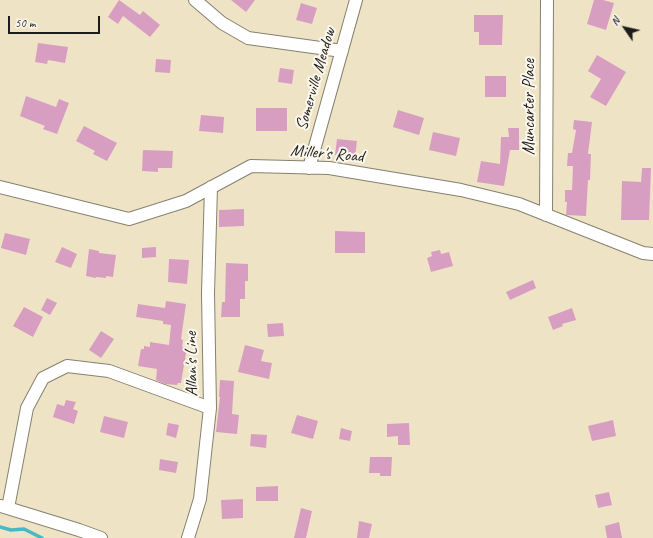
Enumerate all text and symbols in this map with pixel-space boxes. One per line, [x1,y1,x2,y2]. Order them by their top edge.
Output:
scale bar [10,8,102,34]
north arrow [605,8,645,48]
text: 50 m [15,15,35,31]
text: N [607,15,623,28]
street label: Somerville Meadow [292,25,340,133]
street label: Muncarter Place [520,59,540,155]
street label: Miller's Road [290,141,364,167]
street label: Allan's Line [181,331,203,397]

